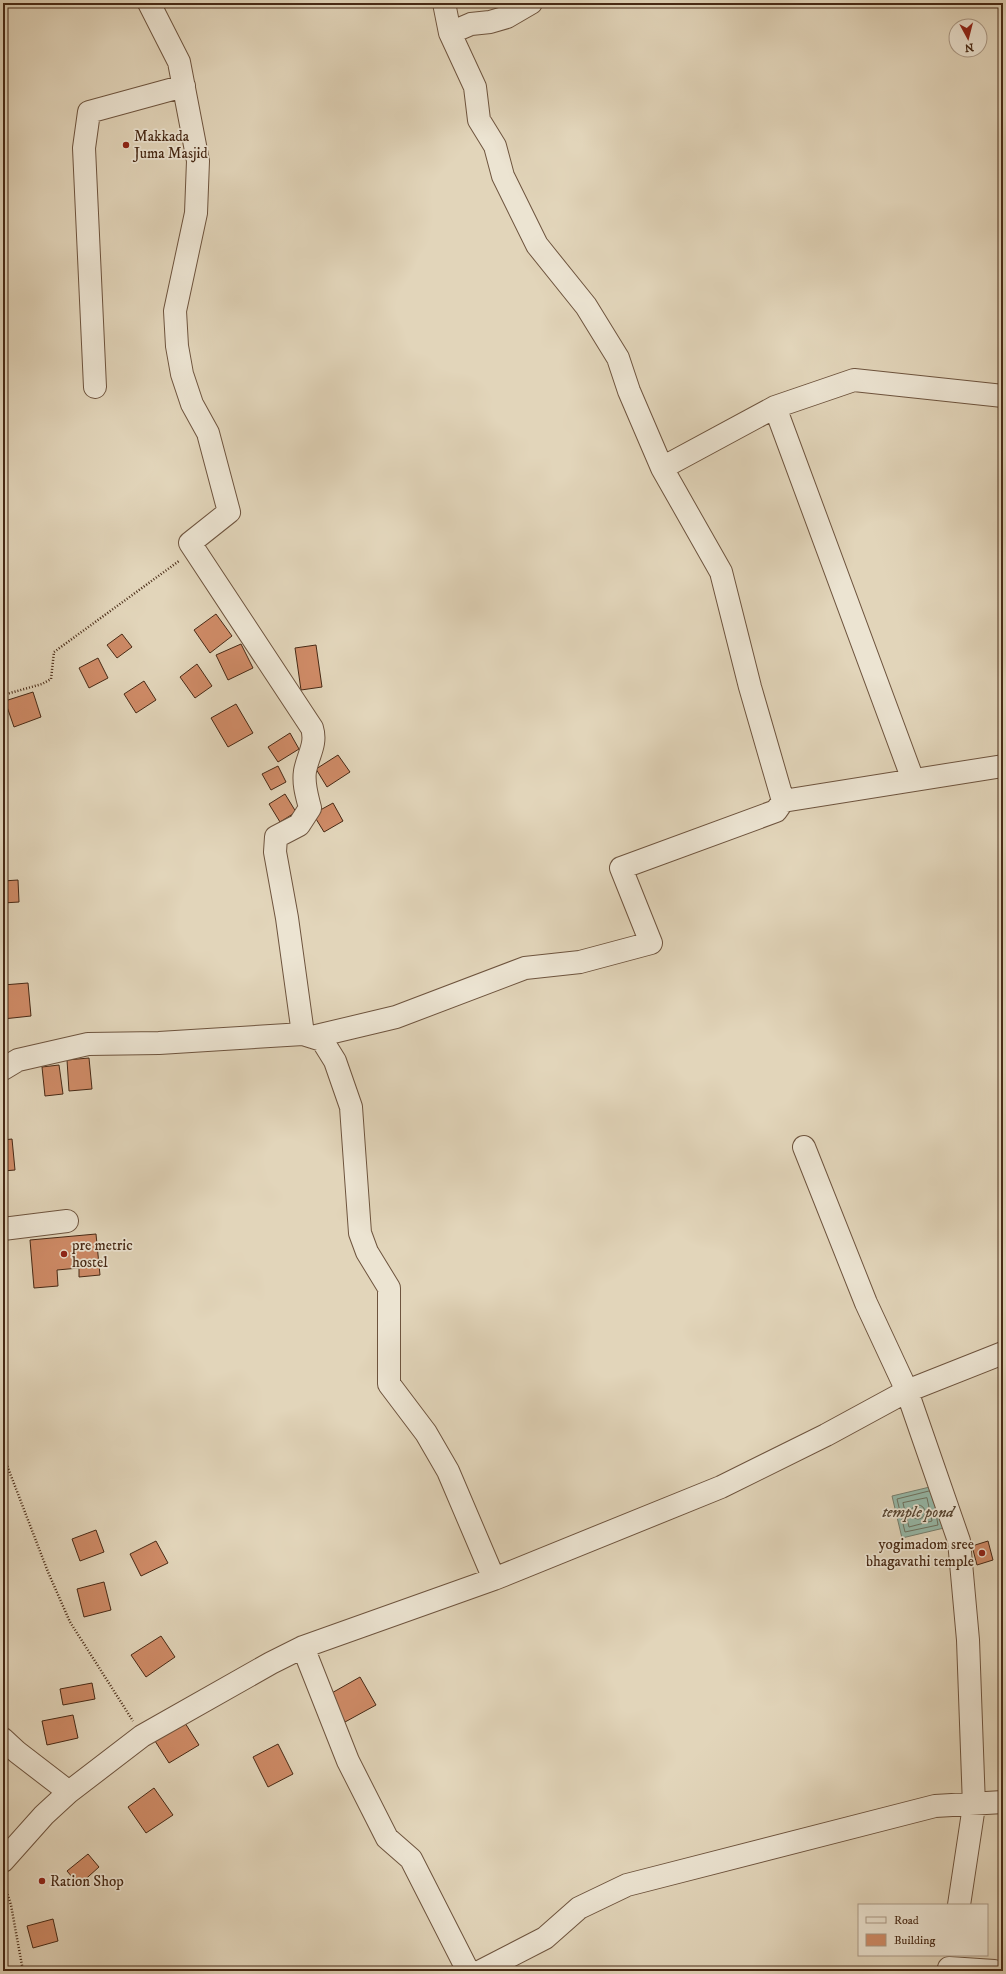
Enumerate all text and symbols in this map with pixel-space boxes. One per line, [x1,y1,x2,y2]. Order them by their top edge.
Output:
north arrow [948,18,988,58]
text: N [964,39,974,54]
place label: Makkada Juma Masjid [132,127,208,163]
marker: Makkada Juma Masjid [121,140,131,150]
place label: pre metric hostel [71,1236,133,1272]
marker: pre metric hostel [59,1249,69,1259]
water label: temple pond [882,1502,956,1522]
place label: yogimadom sree bhagavathi temple [866,1535,974,1571]
marker: yogimadom sree bhagavathi temple [977,1548,987,1558]
place label: Ration Shop [50,1872,124,1891]
marker: Ration Shop [37,1876,47,1886]
legend [858,1904,988,1956]
text: Road [894,1913,919,1928]
text: Building [894,1933,935,1948]

